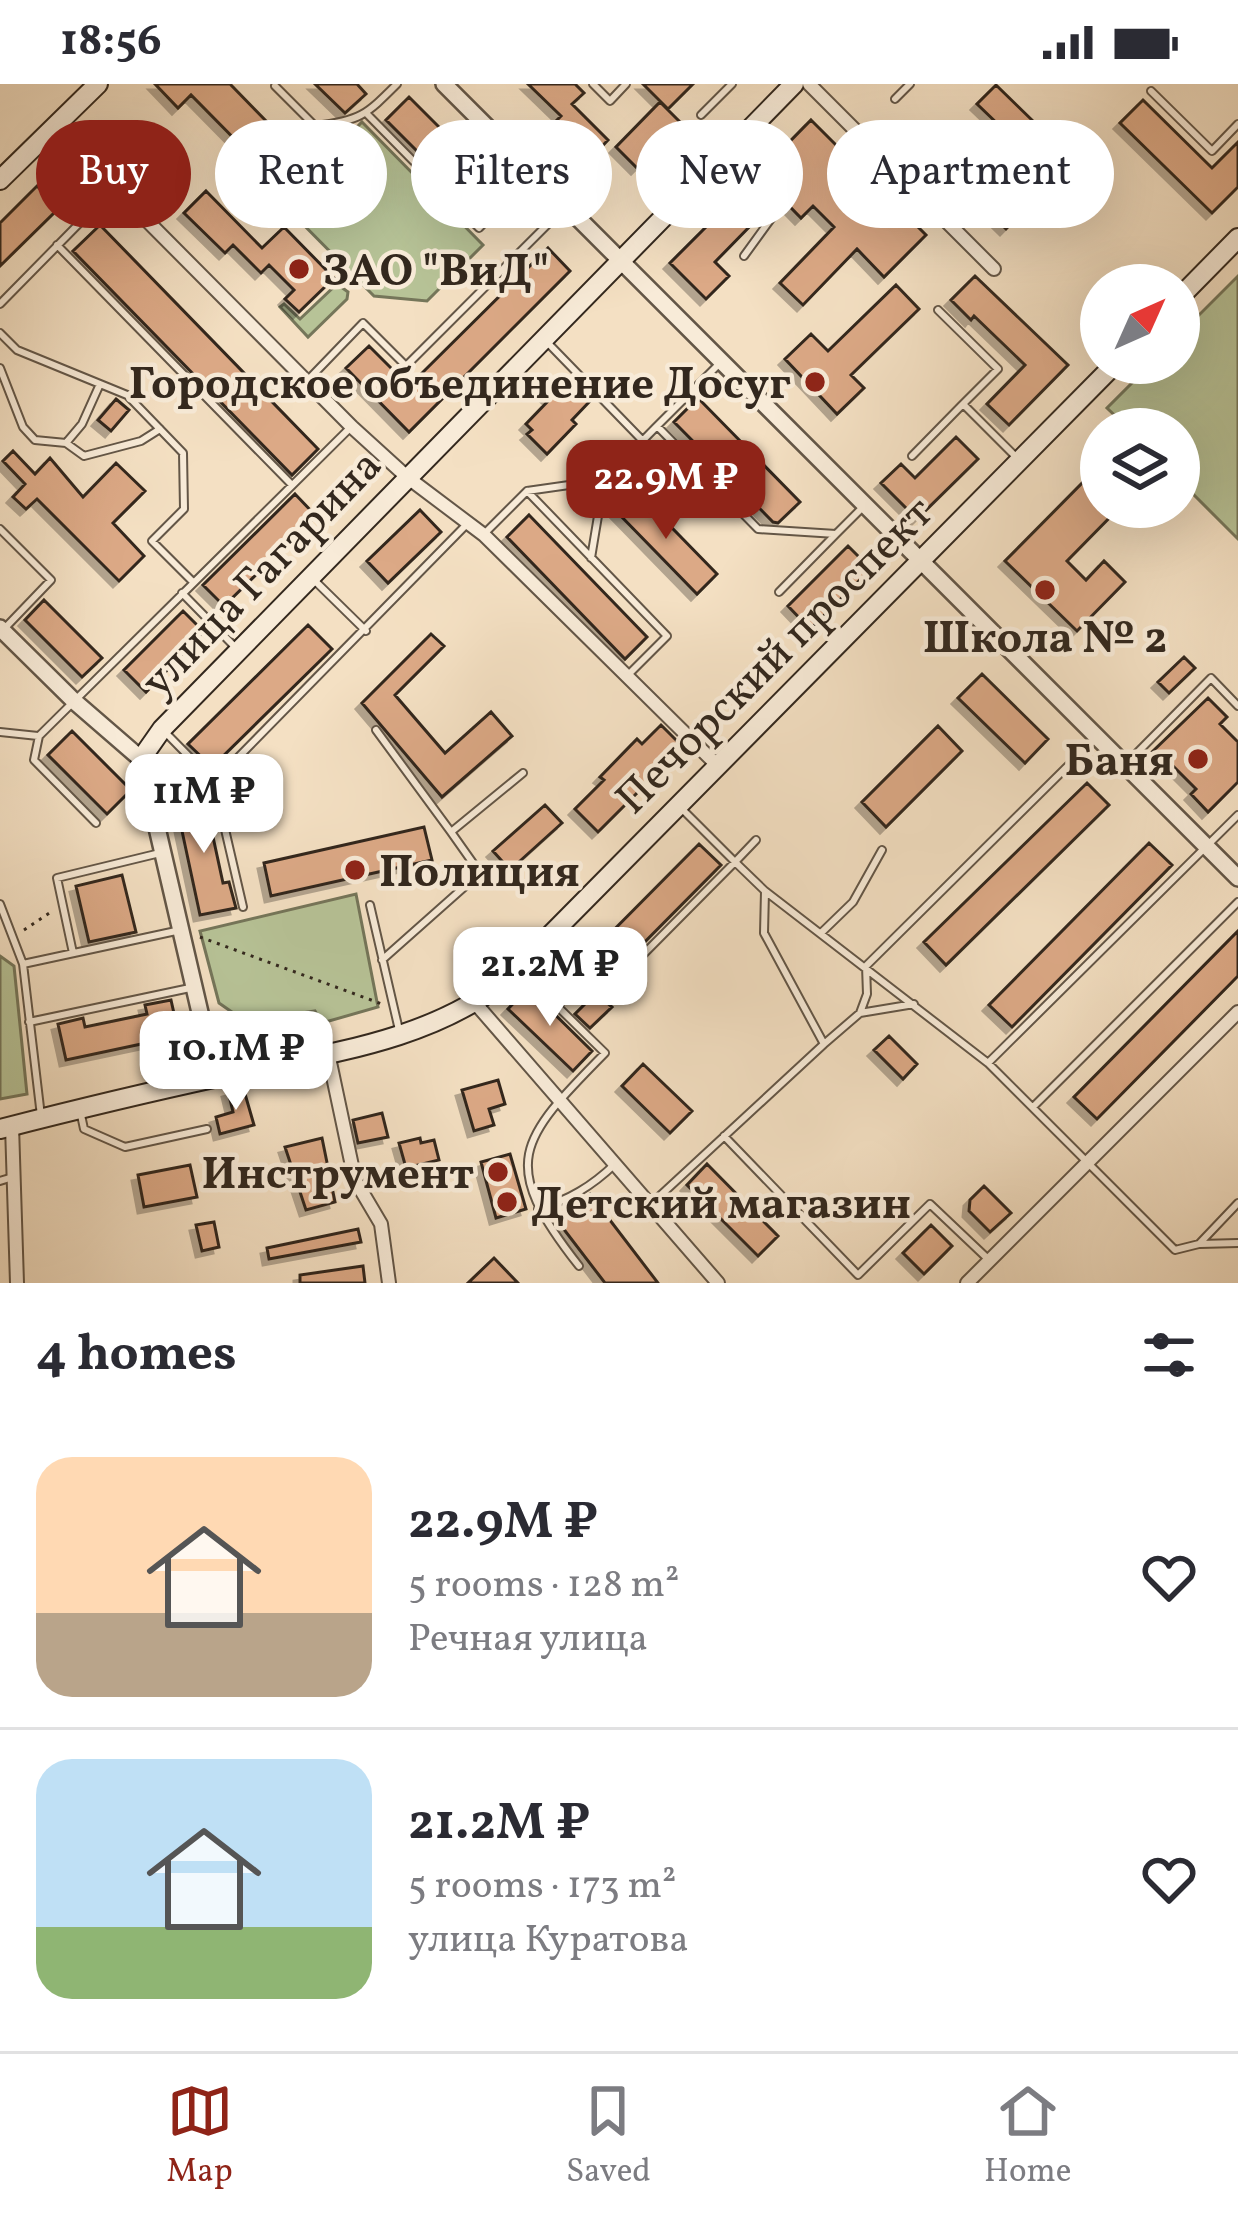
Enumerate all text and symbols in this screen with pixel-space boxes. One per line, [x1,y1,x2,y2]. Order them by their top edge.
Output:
text: 18:56 [60,11,162,74]
chip: Buy [36,120,191,228]
chip: Rent [215,120,387,228]
chip: Filters [411,120,612,228]
chip: New [636,120,803,228]
chip: Apartment [827,120,1114,228]
place label: ЗАО "ВиД" [323,242,549,305]
marker: ЗАО "ВиД" [286,256,312,282]
north arrow [1080,264,1200,384]
map controls [1080,264,1200,528]
place label: Городское объединение Досуг [129,355,791,418]
marker: Городское объединение Досуг [802,369,828,395]
button: layers [1080,408,1200,528]
street label: улица Гагарина [128,437,398,713]
pin: 22.9M ₽ [555,440,777,542]
text: 22.9M ₽ [593,452,739,506]
street label: Печорский проспект [603,484,949,830]
marker: Школа № 2 [1032,577,1058,603]
place label: Школа № 2 [923,609,1167,672]
place label: Баня [1065,732,1174,795]
marker: Баня [1185,746,1211,772]
pin: 11M ₽ [120,754,288,856]
text: 11M ₽ [152,766,256,820]
place label: Полиция [379,843,580,906]
marker: Полиция [342,857,368,883]
pin: 21.2M ₽ [439,927,661,1029]
text: 21.2M ₽ [480,939,620,993]
pin: 10.1M ₽ [125,1011,347,1113]
text: 10.1M ₽ [167,1023,305,1077]
place label: Инструмент [201,1145,474,1208]
marker: Инструмент [485,1159,511,1185]
place label: Детский магазин [531,1175,911,1238]
marker: Детский магазин [494,1189,520,1215]
text: 4 homes [36,1320,237,1391]
icon: filters [1136,1322,1202,1388]
text: 22.9M ₽ [408,1488,598,1559]
icon: home [132,1505,276,1649]
icon: heart [1136,1544,1202,1610]
text: 5 rooms · 128 m² [408,1559,679,1613]
text: Речная улица [408,1613,648,1667]
text: 21.2M ₽ [408,1789,590,1860]
icon: home [132,1807,276,1951]
icon: heart [1136,1846,1202,1912]
text: 5 rooms · 173 m² [408,1860,676,1914]
text: улица Куратова [408,1914,689,1968]
tab: Map [167,2078,233,2196]
tab: Saved [566,2078,651,2196]
tab: Home [984,2078,1071,2196]

